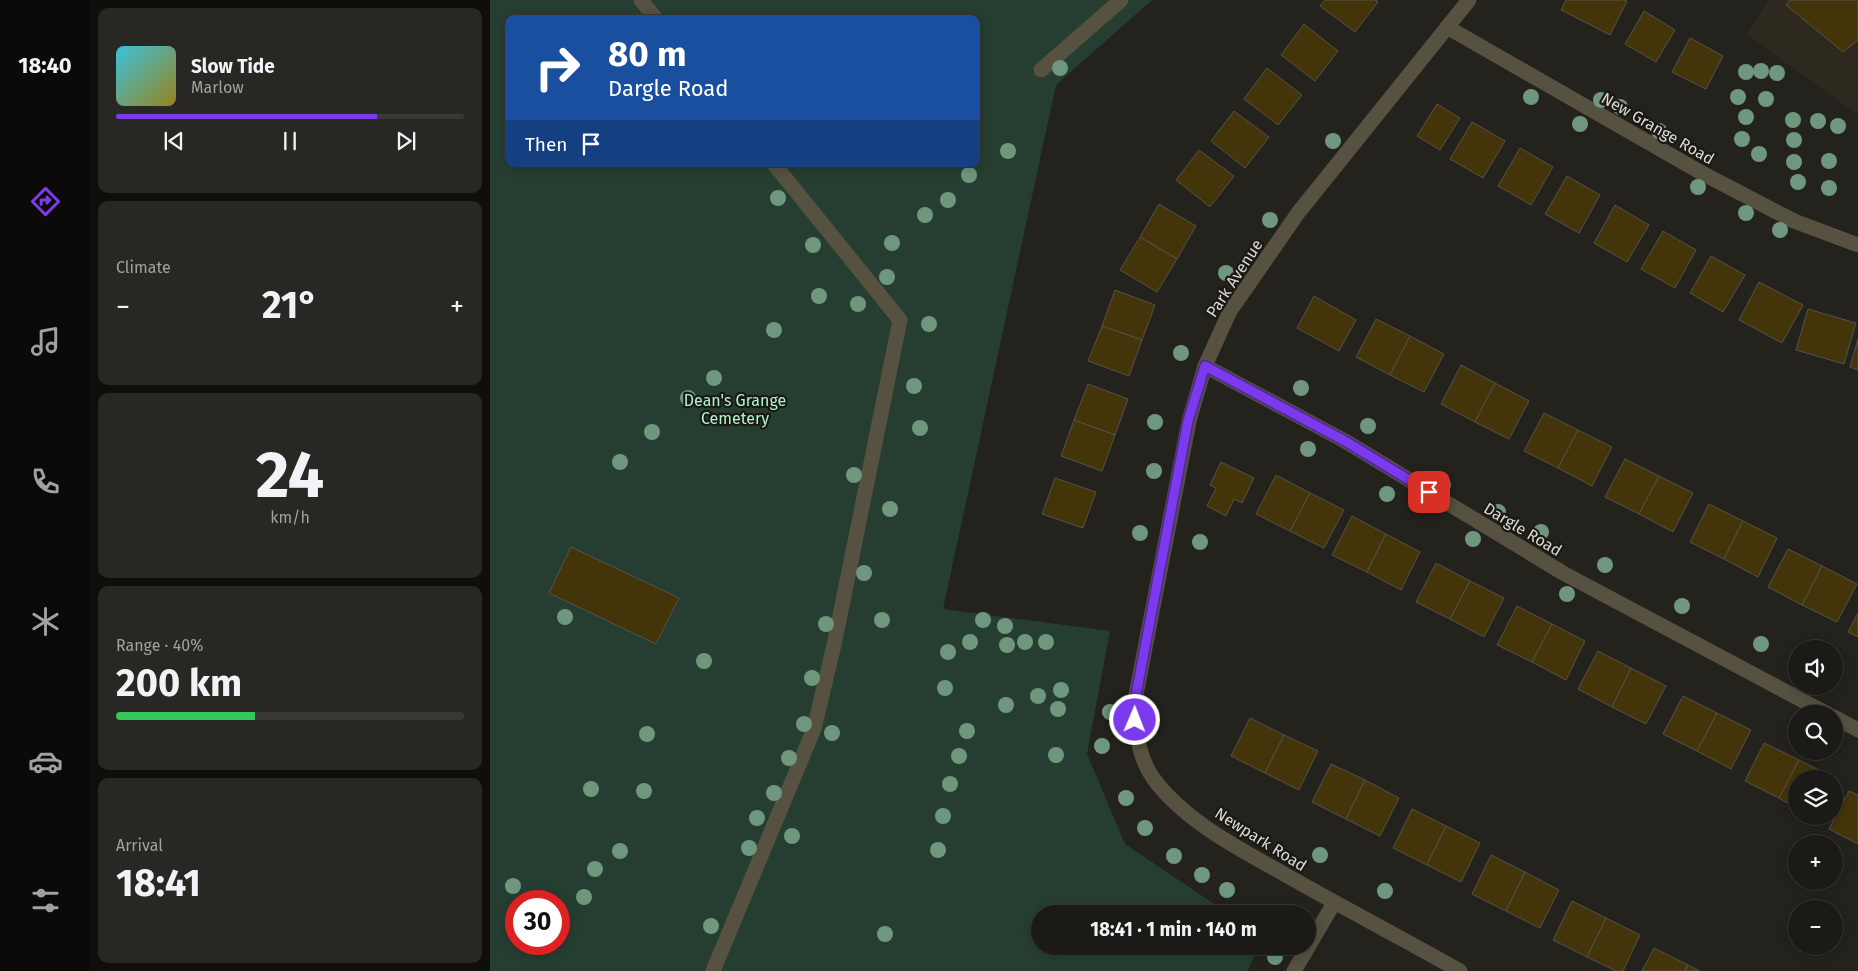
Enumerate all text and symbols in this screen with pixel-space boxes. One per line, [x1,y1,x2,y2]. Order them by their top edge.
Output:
text: 80 m [608,33,687,75]
icon: right [525,35,590,100]
text: 18:40 [18,52,72,79]
text: Slow Tide [191,55,275,78]
text: Dargle Road [608,75,728,102]
text: Marlow [191,78,244,97]
street label: New Grange Road [1598,88,1718,168]
icon: previous [160,127,188,155]
icon: pause [276,127,304,155]
icon: next [392,127,420,155]
icon: arrive [577,130,605,158]
text: Then [525,133,567,156]
icon: directions [28,184,63,219]
street label: Park Avenue [1202,236,1267,321]
text: Climate [116,258,171,277]
text: 21° [262,282,318,328]
text: − [116,290,130,323]
text: + [450,290,464,323]
icon: music [28,324,63,359]
park label: Dean's Grange Cemetery [684,391,786,428]
text: 24 [256,436,324,514]
icon: phone [28,464,63,499]
pin [1408,471,1450,513]
icon: arrive [1415,478,1443,506]
street label: Dargle Road [1480,499,1565,560]
text: km/h [270,508,310,527]
icon: climate [28,604,63,639]
text: Range · 40% [116,636,203,655]
map controls [1788,640,1843,955]
button: sound [1788,640,1843,695]
text: 200 km [116,660,242,706]
position arrow [1108,693,1160,745]
button: search [1788,705,1843,760]
icon: car [28,744,63,779]
button: layers [1788,770,1843,825]
street label: Newpark Road [1211,804,1310,875]
button: + [1788,835,1843,890]
text: Arrival [116,836,163,855]
text: 18:41 [116,860,201,906]
icon: filters [28,883,63,918]
speed limit sign: 30 [505,890,570,955]
button: − [1788,900,1843,955]
text: 18:41 · 1 min · 140 m [1090,918,1257,941]

